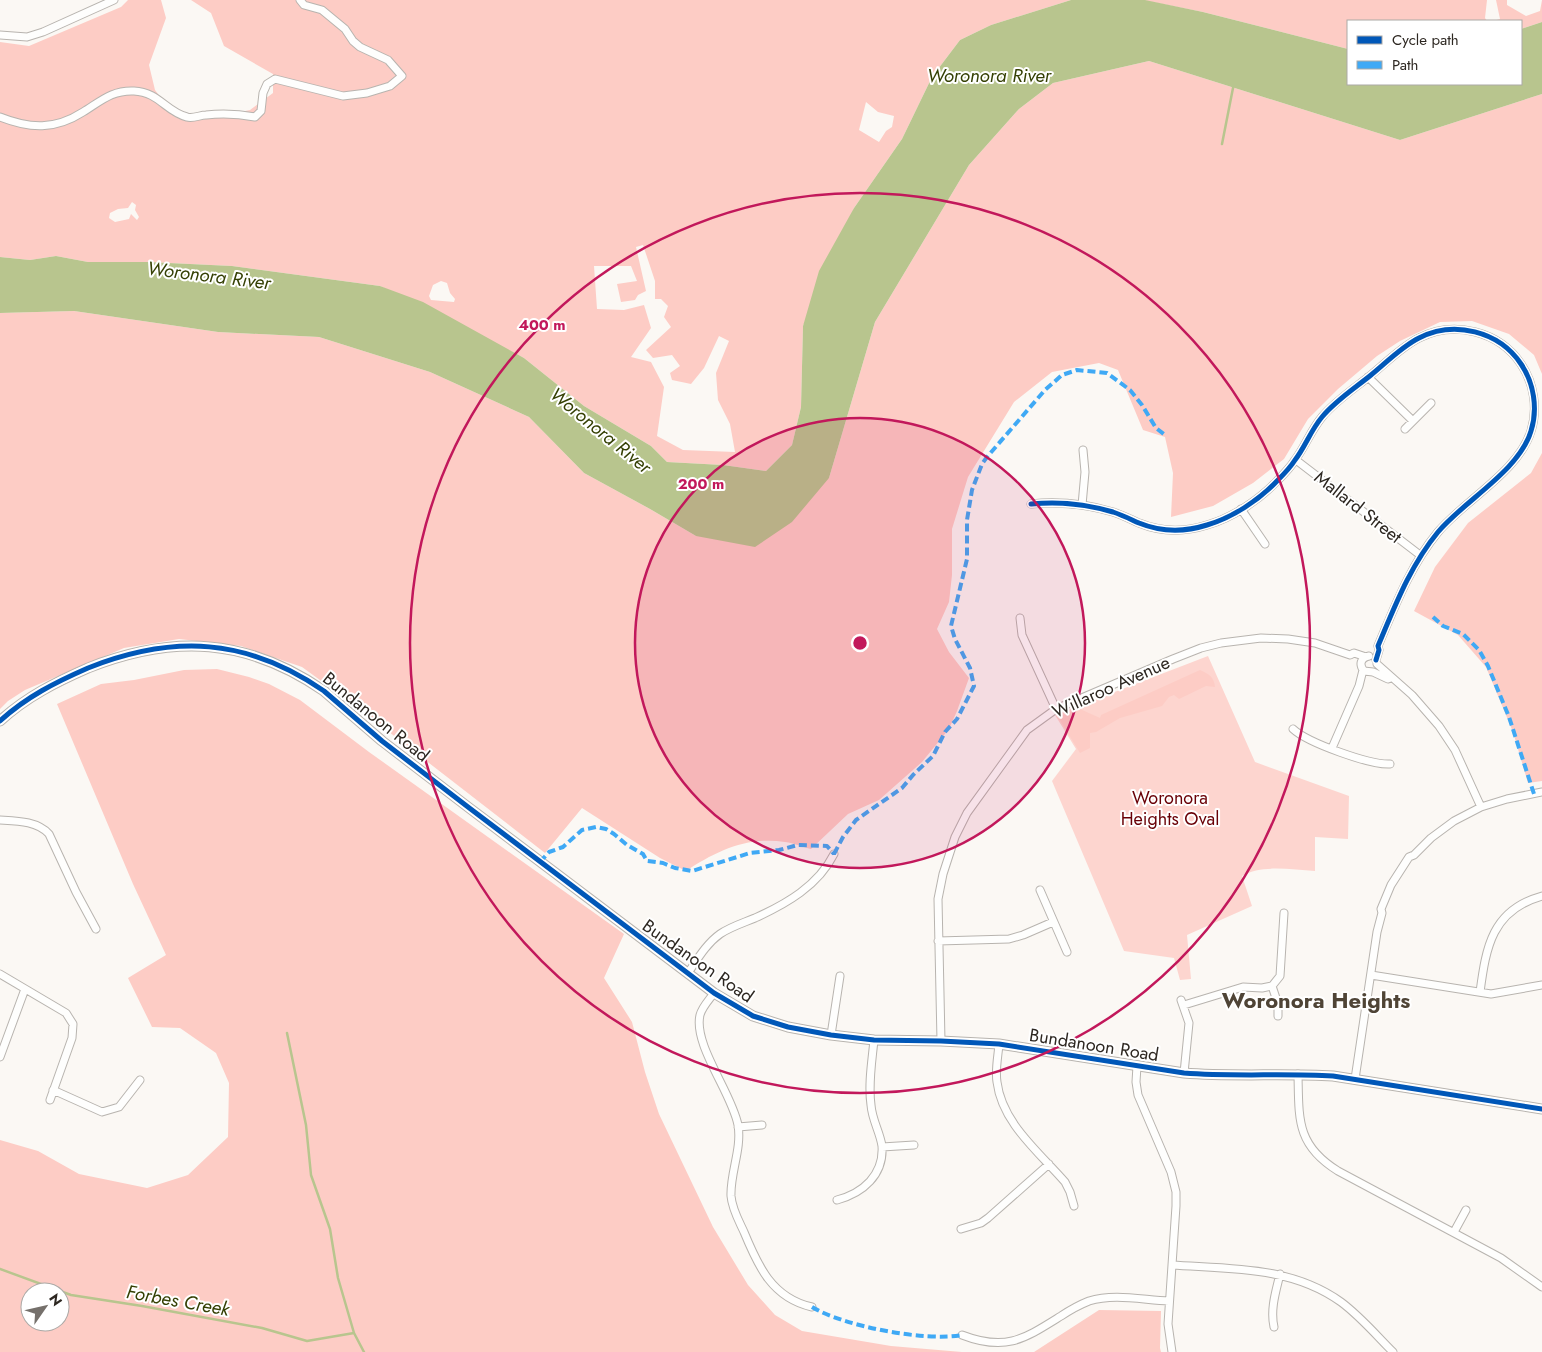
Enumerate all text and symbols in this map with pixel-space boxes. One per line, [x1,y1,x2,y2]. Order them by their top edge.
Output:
legend [1347,20,1522,85]
text: Cycle path [1392,29,1459,51]
text: Path [1392,54,1418,76]
water label: Woronora River [927,62,1053,89]
water label: Woronora River [146,255,274,297]
text: 400 m [518,314,566,336]
water label: Woronora River [544,381,659,481]
street label: Mallard Street [1309,464,1408,550]
text: 200 m [678,473,724,495]
centre of rings [851,634,869,652]
street label: Willaroo Avenue [1048,649,1174,725]
street label: Bundanoon Road [317,666,435,768]
park label: Woronora Heights Oval [1121,785,1219,832]
street label: Bundanoon Road [637,913,759,1009]
district label: Woronora Heights [1222,984,1410,1016]
street label: Bundanoon Road [1027,1022,1161,1068]
water label: Forbes Creek [124,1278,232,1323]
north arrow [20,1282,70,1332]
text: N [44,1290,67,1310]

